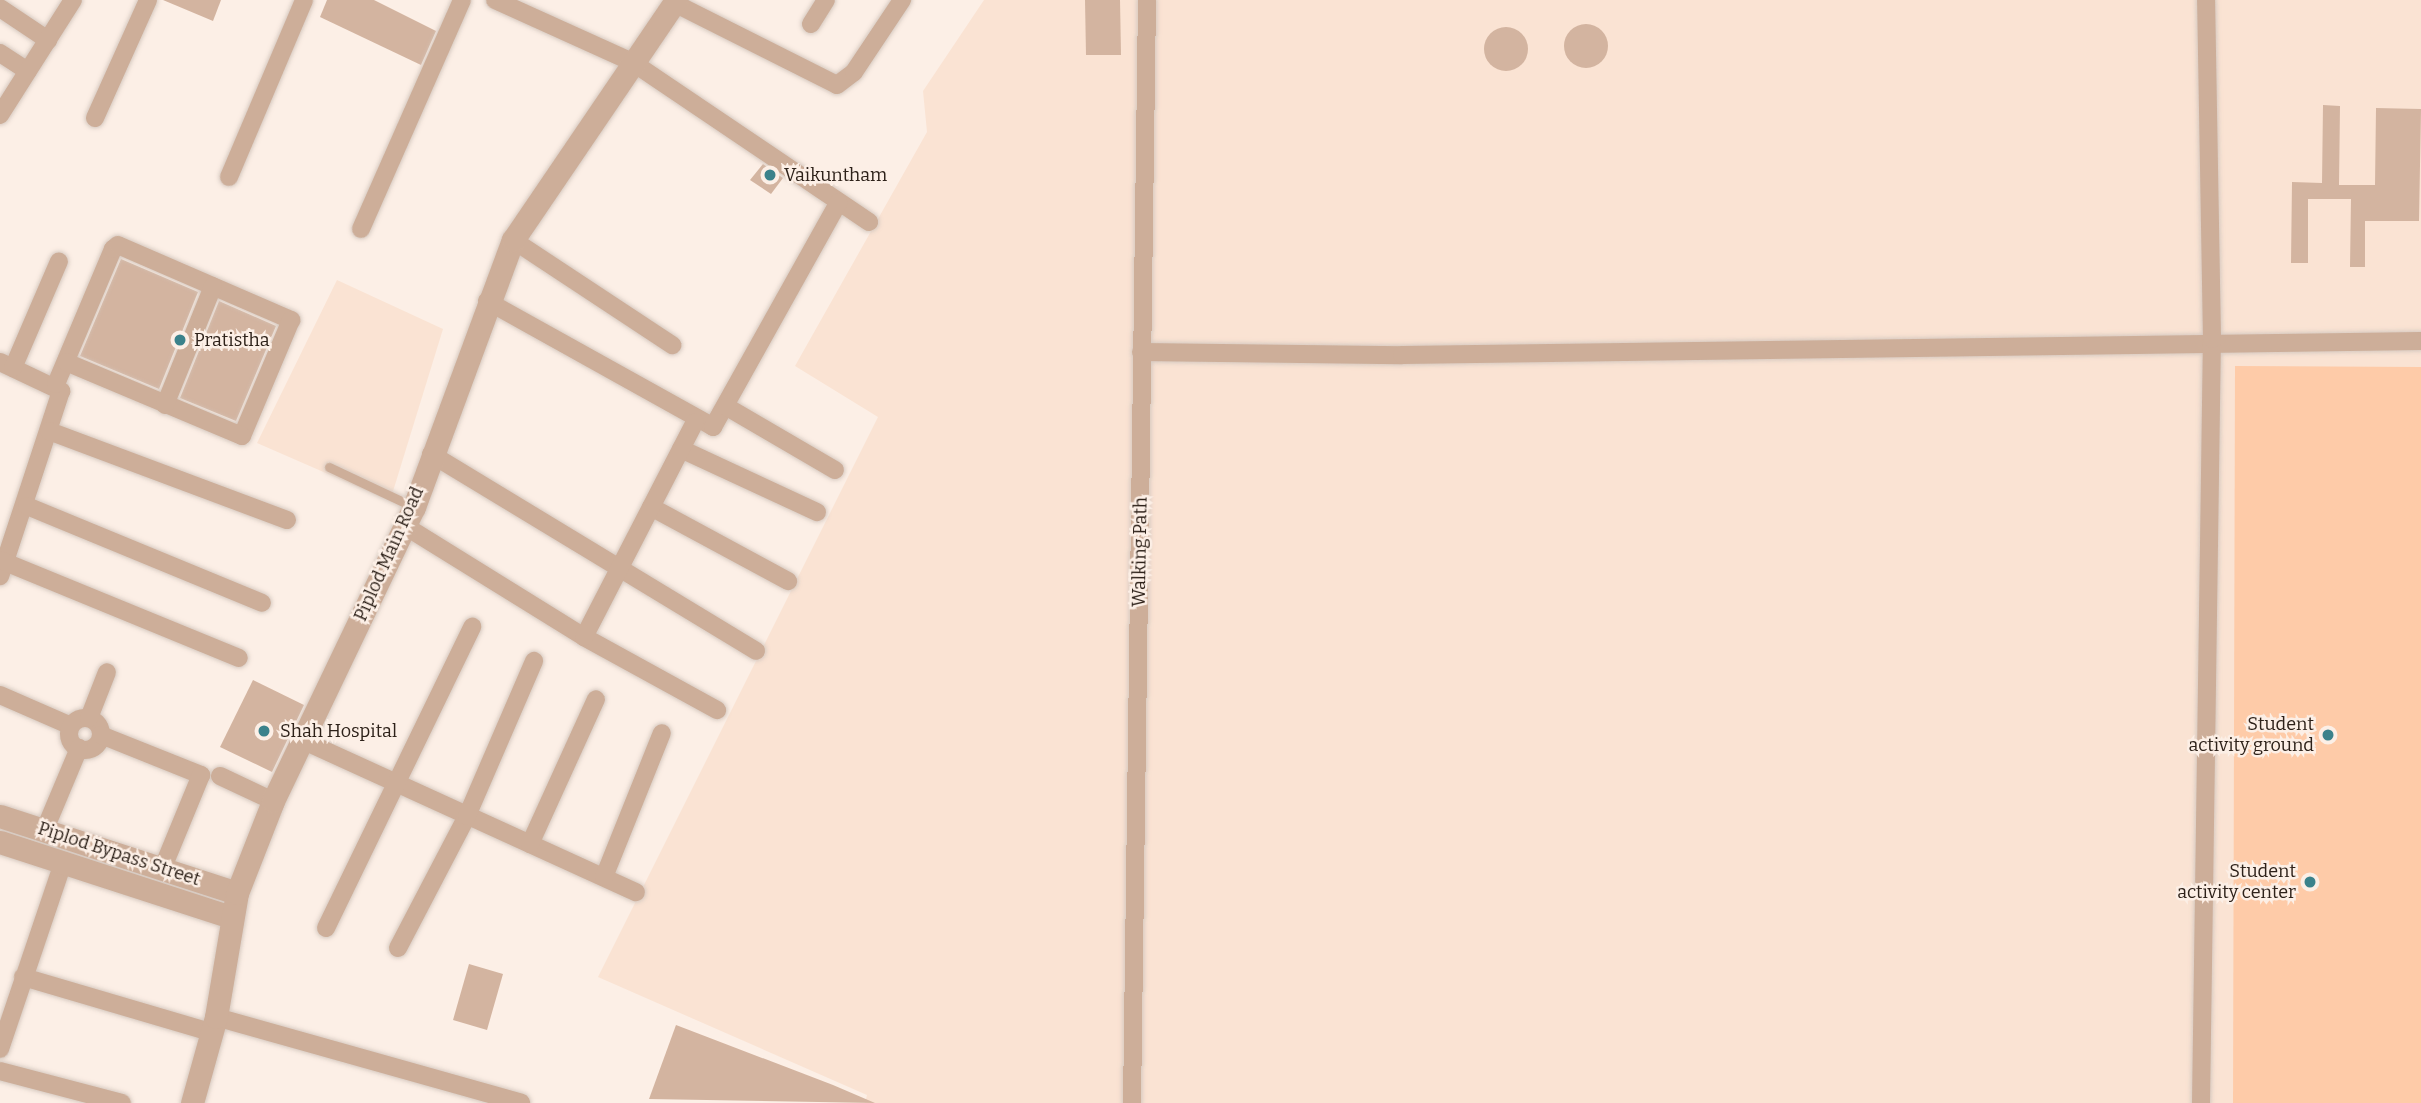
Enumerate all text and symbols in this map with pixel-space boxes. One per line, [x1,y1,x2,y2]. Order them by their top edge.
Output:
place label: Vaikuntham [784,164,887,186]
marker: Vaikuntham [762,167,778,183]
place label: Pratistha [194,329,270,351]
marker: Pratistha [172,332,188,348]
street label: Piplod Main Road [350,484,428,624]
street label: Walking Path [1128,497,1152,607]
place label: Student activity ground [2188,714,2314,756]
place label: Shah Hospital [280,720,397,742]
marker: Shah Hospital [254,721,274,741]
marker: Student activity ground [2320,727,2336,743]
street label: Piplod Bypass Street [35,818,203,890]
place label: Student activity center [2177,861,2296,903]
marker: Student activity center [2302,874,2318,890]

